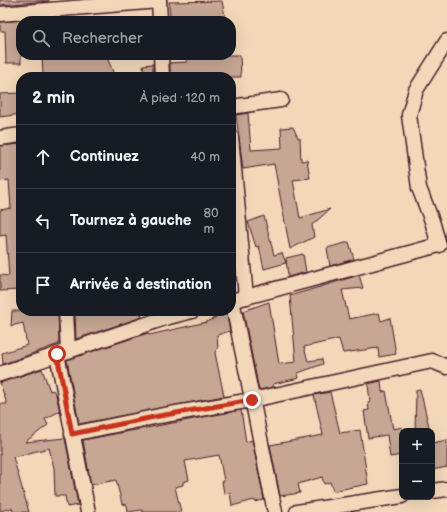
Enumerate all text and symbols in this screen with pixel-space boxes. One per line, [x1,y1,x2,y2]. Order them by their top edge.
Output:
search box [16,16,236,60]
icon: search [30,27,52,49]
text: Rechercher [62,29,142,48]
text: 2 min [32,88,75,108]
text: À pied · 120 m [140,90,220,106]
icon: ahead [32,146,54,168]
text: Continuez [70,147,139,166]
text: 40 m [190,149,220,165]
text: 80 m [203,205,219,237]
icon: left [32,210,54,232]
text: Tournez à gauche [70,211,191,230]
icon: arrive [32,274,54,296]
text: Arrivée à destination [70,275,212,294]
route start [48,345,66,363]
route end [243,391,261,409]
map controls [399,428,435,500]
button: + [399,428,435,464]
button: − [399,464,435,500]

